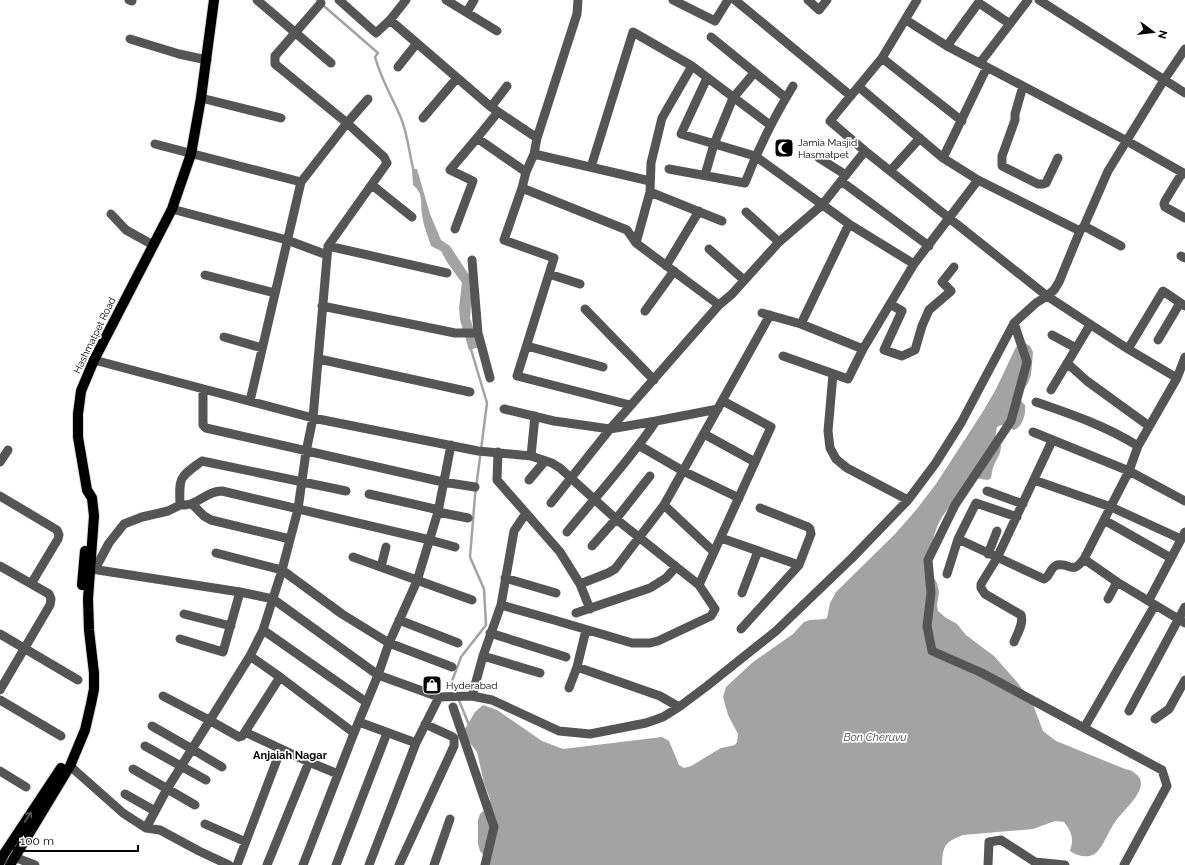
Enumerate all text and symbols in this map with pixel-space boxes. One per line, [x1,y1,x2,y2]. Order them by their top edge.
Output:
north arrow [1133,12,1173,52]
text: N [1155,29,1170,40]
mosque icon: Jamia Masjid Hasmatpet [773,137,795,159]
place label: Jamia Masjid Hasmatpet [798,137,857,160]
street label: Hashmatpet Road [71,295,118,375]
shop icon: Hyderabad [421,674,443,696]
place label: Hyderabad [446,680,498,691]
water label: Bon Cheruvu [843,731,907,744]
district label: Anjaiah Nagar [253,749,328,762]
one-way arrow [24,812,32,823]
scale bar [14,827,138,853]
text: 100 m [20,834,54,848]

